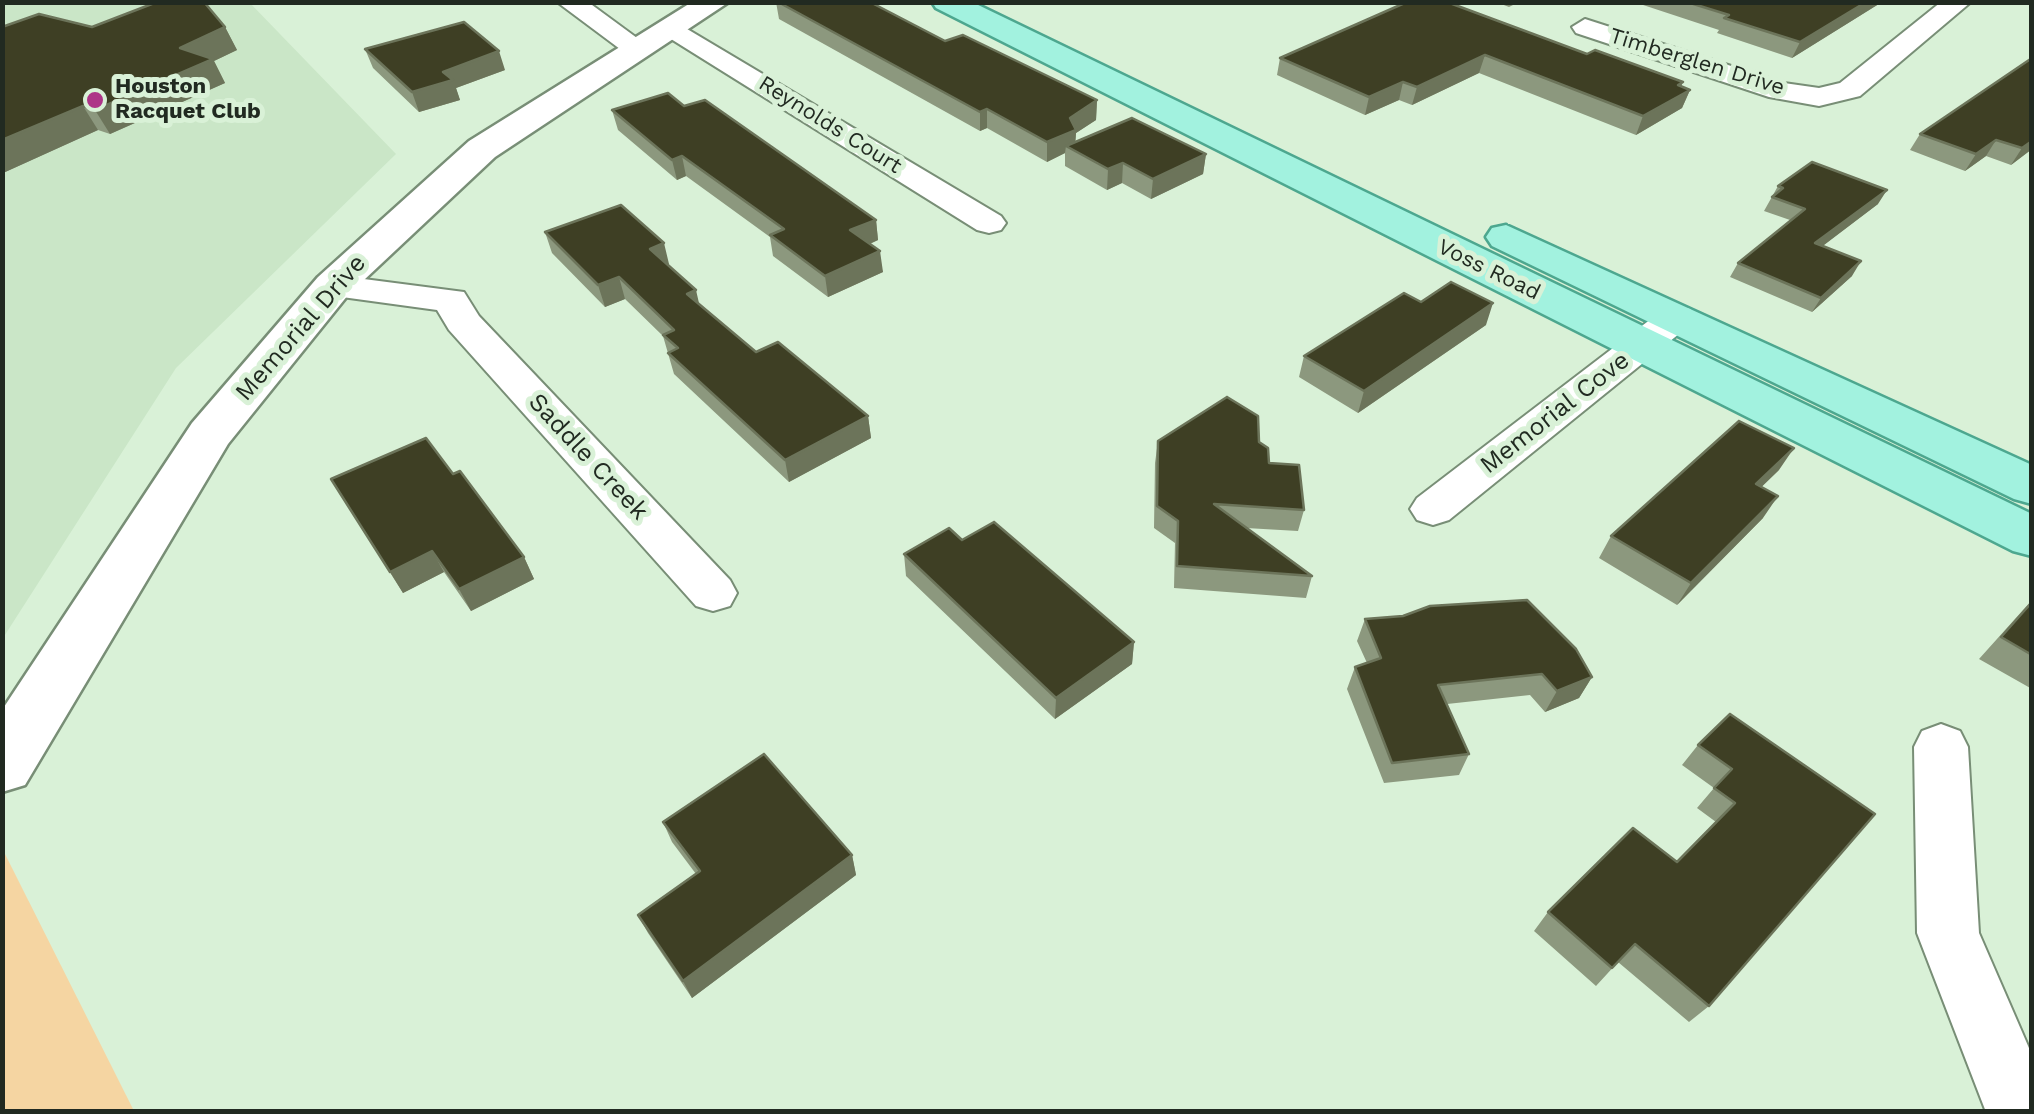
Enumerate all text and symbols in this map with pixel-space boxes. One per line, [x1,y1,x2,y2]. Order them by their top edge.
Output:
street label: Timberglen Drive [1606,23,1788,101]
street label: Reynolds Court [754,70,906,180]
place label: Houston Racquet Club [115,74,261,125]
marker: Houston Racquet Club [84,89,106,111]
street label: Voss Road [1433,234,1545,306]
street label: Memorial Drive [229,249,373,407]
street label: Memorial Cove [1474,345,1636,481]
street label: Saddle Creek [522,388,654,526]

